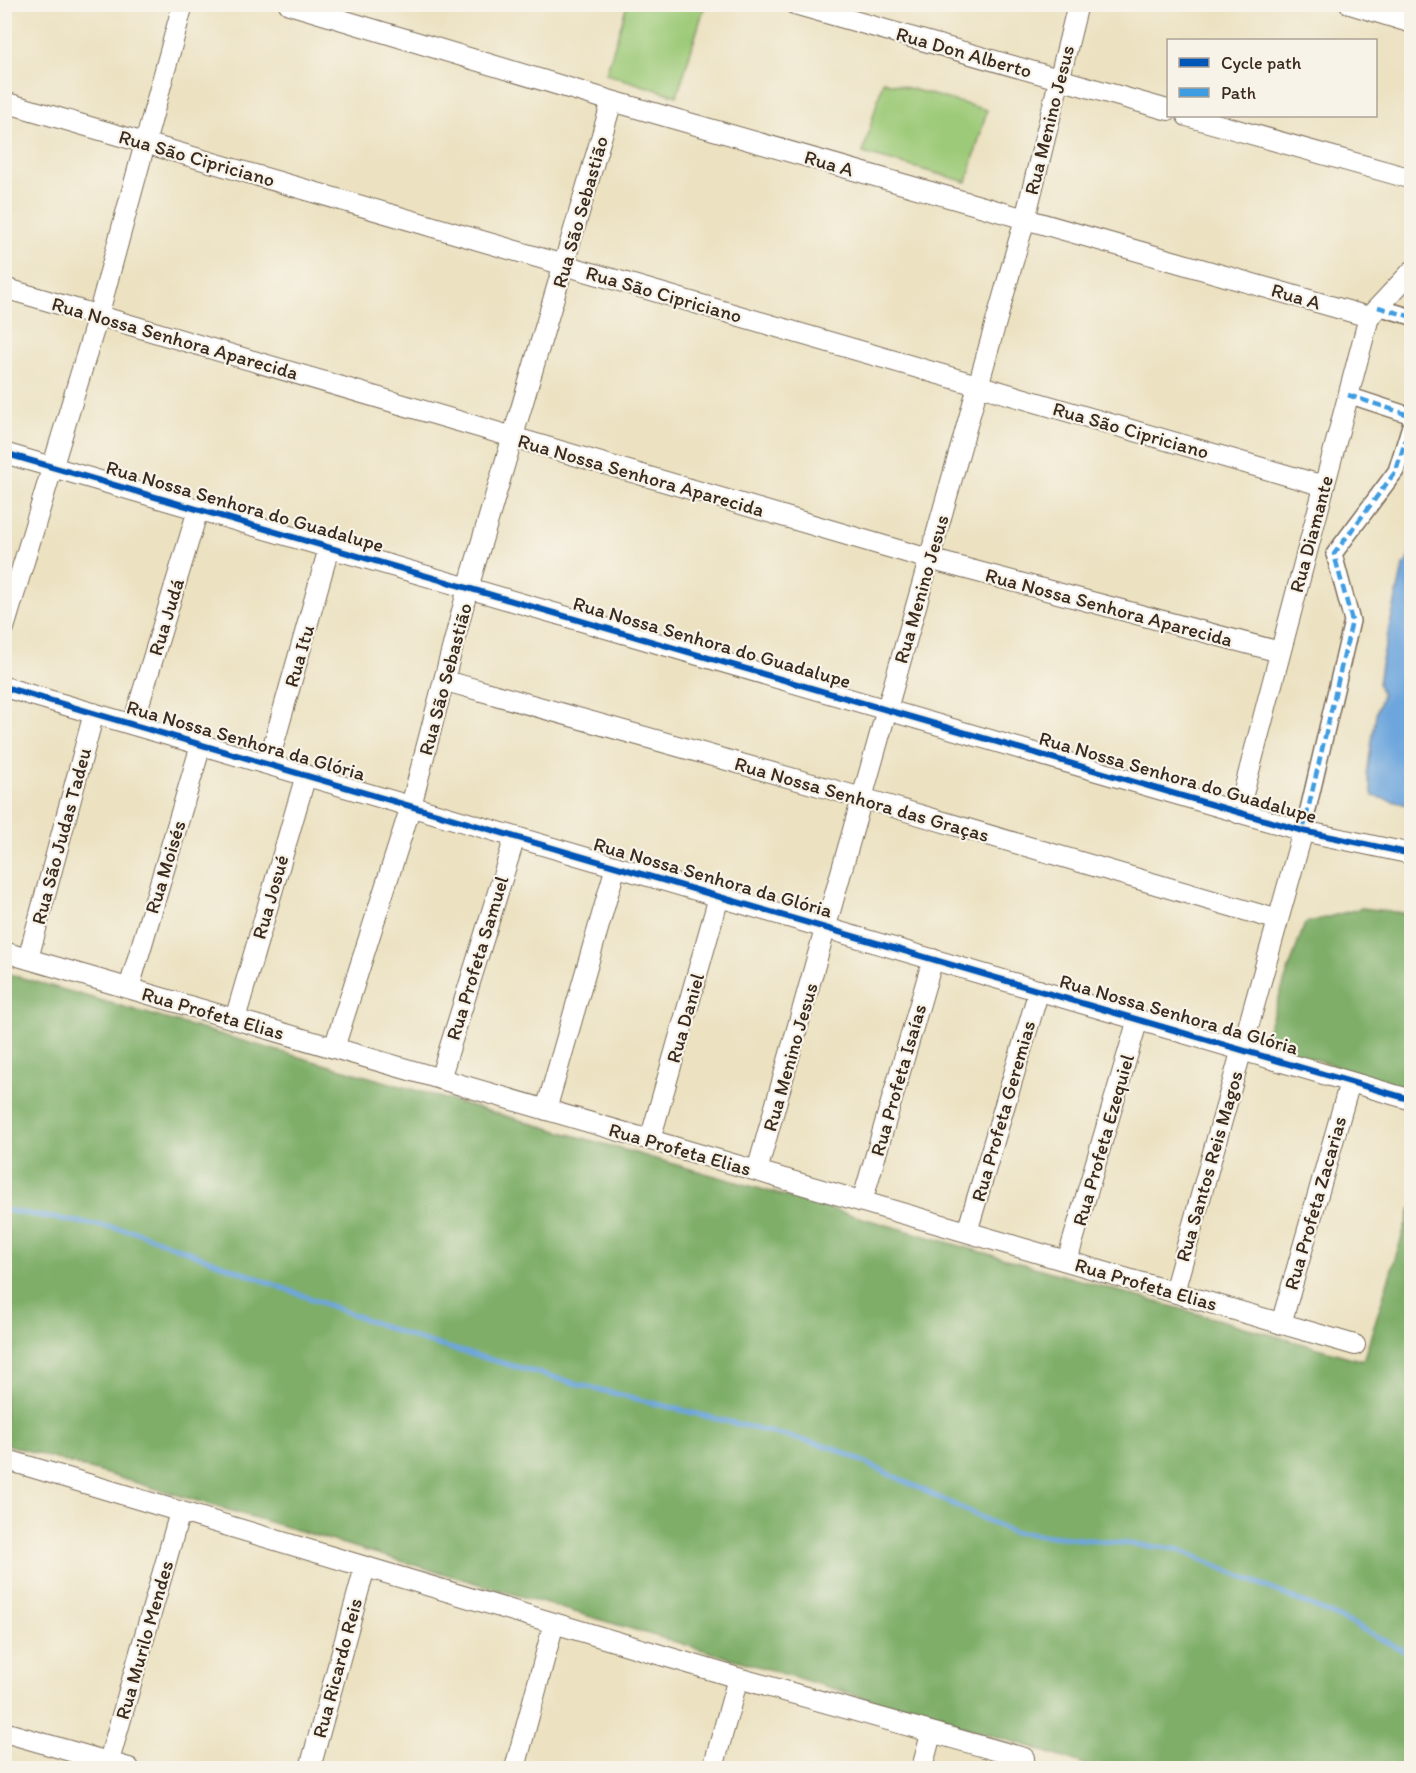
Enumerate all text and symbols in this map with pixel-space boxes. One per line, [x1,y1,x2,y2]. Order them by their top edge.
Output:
street label: Rua Don Alberto [893,21,1035,83]
legend [1167,39,1377,117]
street label: Rua Menino Jesus [1019,43,1079,197]
text: Cycle path [1221,52,1302,74]
text: Path [1221,82,1256,104]
street label: Rua São Cipriciano [116,124,278,192]
street label: Rua São Sebastião [547,133,613,291]
street label: Rua A [802,145,857,182]
street label: Rua São Cipriciano [583,260,745,328]
street label: Rua A [1269,278,1324,315]
street label: Rua Nossa Senhora Aparecida [49,291,301,385]
street label: Rua São Cipriciano [1050,396,1212,464]
street label: Rua Nossa Senhora Aparecida [515,428,767,522]
street label: Rua Nossa Senhora do Guadalupe [103,455,387,557]
street label: Rua Diamante [1284,473,1338,595]
street label: Rua Menino Jesus [888,512,954,666]
street label: Rua Nossa Senhora Aparecida [983,562,1235,652]
street label: Rua Judá [143,575,189,658]
street label: Rua Nossa Senhora do Guadalupe [570,591,854,693]
street label: Rua São Sebastião [413,600,477,758]
street label: Rua Itu [279,622,319,690]
street label: Rua Nossa Senhora da Glória [124,694,369,786]
street label: Rua Nossa Senhora do Guadalupe [1036,726,1320,828]
street label: Rua São Judas Tadeu [26,745,96,927]
street label: Rua Nossa Senhora das Graças [732,751,992,847]
street label: Rua Moisés [139,817,191,917]
street label: Rua Nossa Senhora da Glória [591,831,836,923]
street label: Rua Josué [247,852,293,942]
street label: Rua Profeta Samuel [441,873,514,1043]
street label: Rua Nossa Senhora da Glória [1057,968,1302,1060]
street label: Rua Daniel [661,970,709,1066]
street label: Rua Menino Jesus [757,980,823,1134]
street label: Rua Profeta Elias [139,981,287,1045]
street label: Rua Profeta Isaías [865,1001,931,1159]
street label: Rua Profeta Geremias [966,1018,1040,1204]
street label: Rua Profeta Ezequiel [1067,1051,1139,1229]
street label: Rua Santos Reis Magos [1170,1068,1248,1264]
street label: Rua Profeta Zacarias [1279,1113,1351,1293]
street label: Rua Profeta Elias [606,1117,754,1181]
street label: Rua Profeta Elias [1072,1252,1220,1316]
street label: Rua Murilo Mendes [110,1558,178,1722]
street label: Rua Ricardo Reis [307,1595,367,1740]

